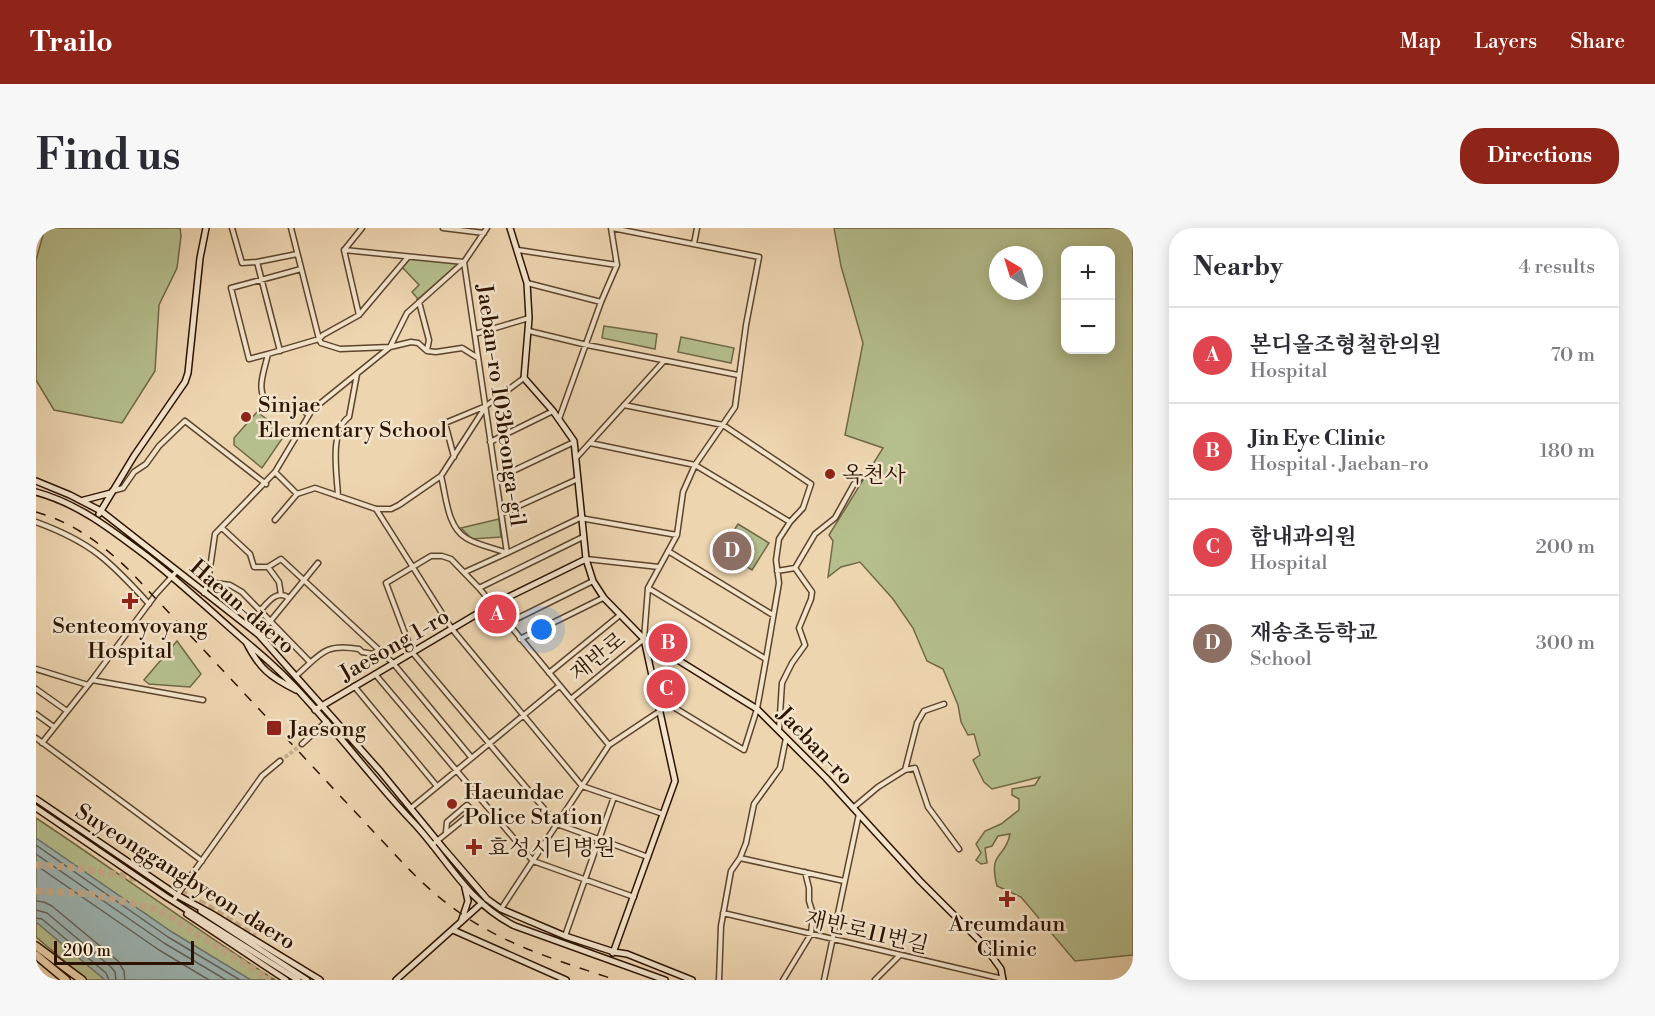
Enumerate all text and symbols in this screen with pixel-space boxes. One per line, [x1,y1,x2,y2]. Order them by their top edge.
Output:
text: Trailo [30,25,113,60]
text: Map [1400,29,1441,55]
text: Layers [1474,29,1537,55]
text: Share [1570,29,1625,55]
button: Directions [1460,128,1619,184]
text: Find us [36,130,180,183]
north arrow [989,246,1043,300]
map controls [1061,246,1115,354]
button: + [1061,246,1115,300]
text: Nearby [1193,251,1283,283]
text: 4 results [1518,255,1595,280]
street label: Jaeban-ro 103beonga-gil [470,281,531,528]
button: − [1061,300,1115,354]
text: 본디올조형철한의원 [1250,332,1441,359]
text: A [1205,343,1220,368]
text: 70 m [1551,343,1595,368]
text: Hospital [1250,359,1327,384]
place label: Sinjae Elementary School [258,392,448,444]
marker: Sinjae Elementary School [239,410,253,424]
text: Jin Eye Clinic [1250,425,1386,452]
text: B [1205,439,1220,464]
text: 180 m [1540,439,1595,464]
text: Hospital · Jaeban-ro [1250,452,1429,477]
place label: 옥천사 [842,462,907,489]
marker: 옥천사 [823,467,837,481]
text: 함내과의원 [1250,524,1356,551]
pin: D [712,528,752,574]
text: C [1205,535,1220,560]
text: 200 m [1535,535,1595,560]
text: Hospital [1250,551,1327,576]
street label: Haeun-daero [184,554,300,660]
marker: Senteomyoyang Hospital [121,592,139,610]
pin: A [478,592,516,636]
street label: Jaesong 1-ro [334,603,454,688]
place label: Senteomyoyang Hospital [52,613,208,665]
your location [527,615,556,644]
pin: B [648,620,688,666]
text: 재송초등학교 [1250,620,1378,647]
street label: 재반로 [565,627,631,688]
text: D [1205,631,1220,656]
text: 300 m [1536,631,1595,656]
text: School [1250,647,1312,672]
pin: C [646,666,686,712]
street label: Jaeban-ro [770,700,859,791]
place label: Jaesong [287,716,367,743]
marker: Jaesong [265,719,283,737]
place label: Haeundae Police Station [464,779,603,831]
marker: Haeundae Police Station [445,797,459,811]
street label: Suyeonggangbyeon-daero [70,798,300,956]
place label: 효성시티병원 [488,835,616,862]
marker: 효성시티병원 [465,838,483,856]
marker: Areumdaun Clinic [998,890,1016,908]
street label: 재반로11번길 [802,905,931,960]
place label: Areumdaun Clinic [948,911,1065,963]
scale bar [54,938,194,966]
text: 200 m [63,941,111,961]

